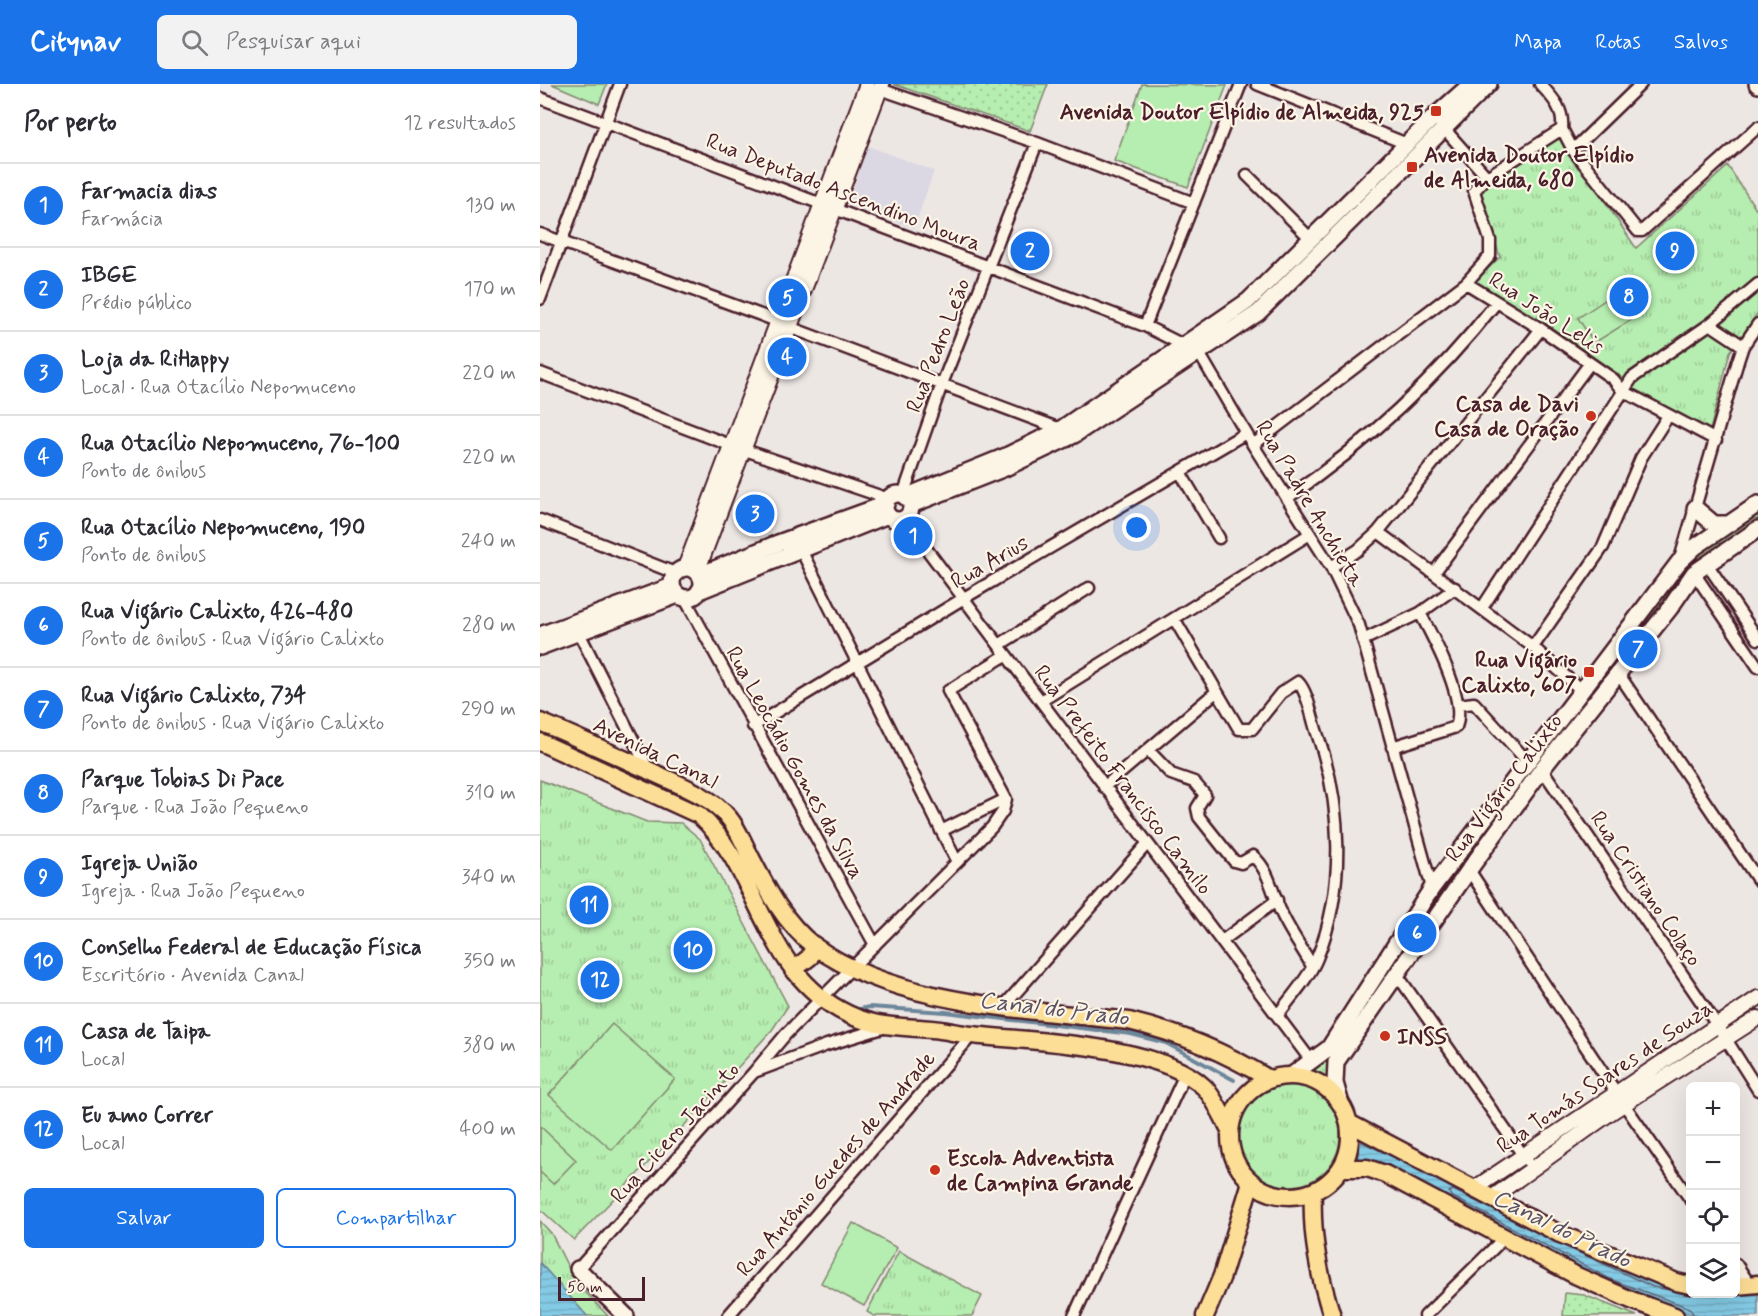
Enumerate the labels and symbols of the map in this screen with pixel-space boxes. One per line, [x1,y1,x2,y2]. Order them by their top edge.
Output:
place label: Avenida Doutor Elpídio de Almeida, 925 [1060,99,1424,127]
marker: Avenida Doutor Elpídio de Almeida, 925 [1429,104,1443,118]
street label: Rua Deputado Ascendino Moura [702,127,985,258]
place label: Avenida Doutor Elpídio de Almeida, 680 [1424,142,1634,195]
marker: Avenida Doutor Elpídio de Almeida, 680 [1405,160,1419,174]
pin: 2 [1010,228,1050,274]
pin: 9 [1656,228,1694,274]
street label: Rua João Lelis [1483,266,1609,362]
pin: 8 [1610,274,1648,320]
street label: Rua Pedro Leão [900,275,977,417]
pin: 5 [768,276,808,320]
pin: 4 [768,334,806,380]
place label: Casa de Davi Casa de Oração [1434,391,1579,444]
marker: Casa de Davi Casa de Oração [1584,409,1598,423]
street label: Rua Padre Anchieta [1248,416,1371,593]
pin: 3 [736,492,774,536]
your location [1122,513,1151,542]
pin: 1 [894,514,932,558]
street label: Rua Arius [946,529,1034,596]
pin: 7 [1618,626,1658,672]
street label: Rua Leocádio Gomes da Silva [719,642,870,884]
place label: Rua Vigário Calixto, 607 [1461,647,1577,700]
street label: Rua Prefeito Francisco Camilo [1027,660,1218,901]
marker: Rua Vigário Calixto, 607 [1582,665,1596,679]
street label: Rua Vigário Calixto [1440,708,1572,870]
street label: Avenida Canal [588,712,722,796]
street label: Rua Cristiano Colaço [1583,806,1708,972]
pin: 11 [569,882,608,928]
pin: 6 [1398,910,1436,956]
pin: 10 [674,928,712,972]
pin: 12 [580,958,620,1002]
water label: Canal do Prado [977,985,1131,1034]
street label: Rua Tomás Soares de Souza [1492,995,1719,1161]
place label: INSS [1397,1024,1447,1052]
marker: INSS [1378,1029,1392,1043]
street label: Rua Antônio Guedes de Andrade [731,1046,942,1283]
street label: Rua Cicero Jacinto [605,1057,746,1210]
place label: Escola Adventista de Campina Grande [947,1145,1134,1198]
marker: Escola Adventista de Campina Grande [928,1163,942,1177]
water label: Canal do Prado [1487,1183,1637,1277]
scale bar [558,1274,645,1302]

